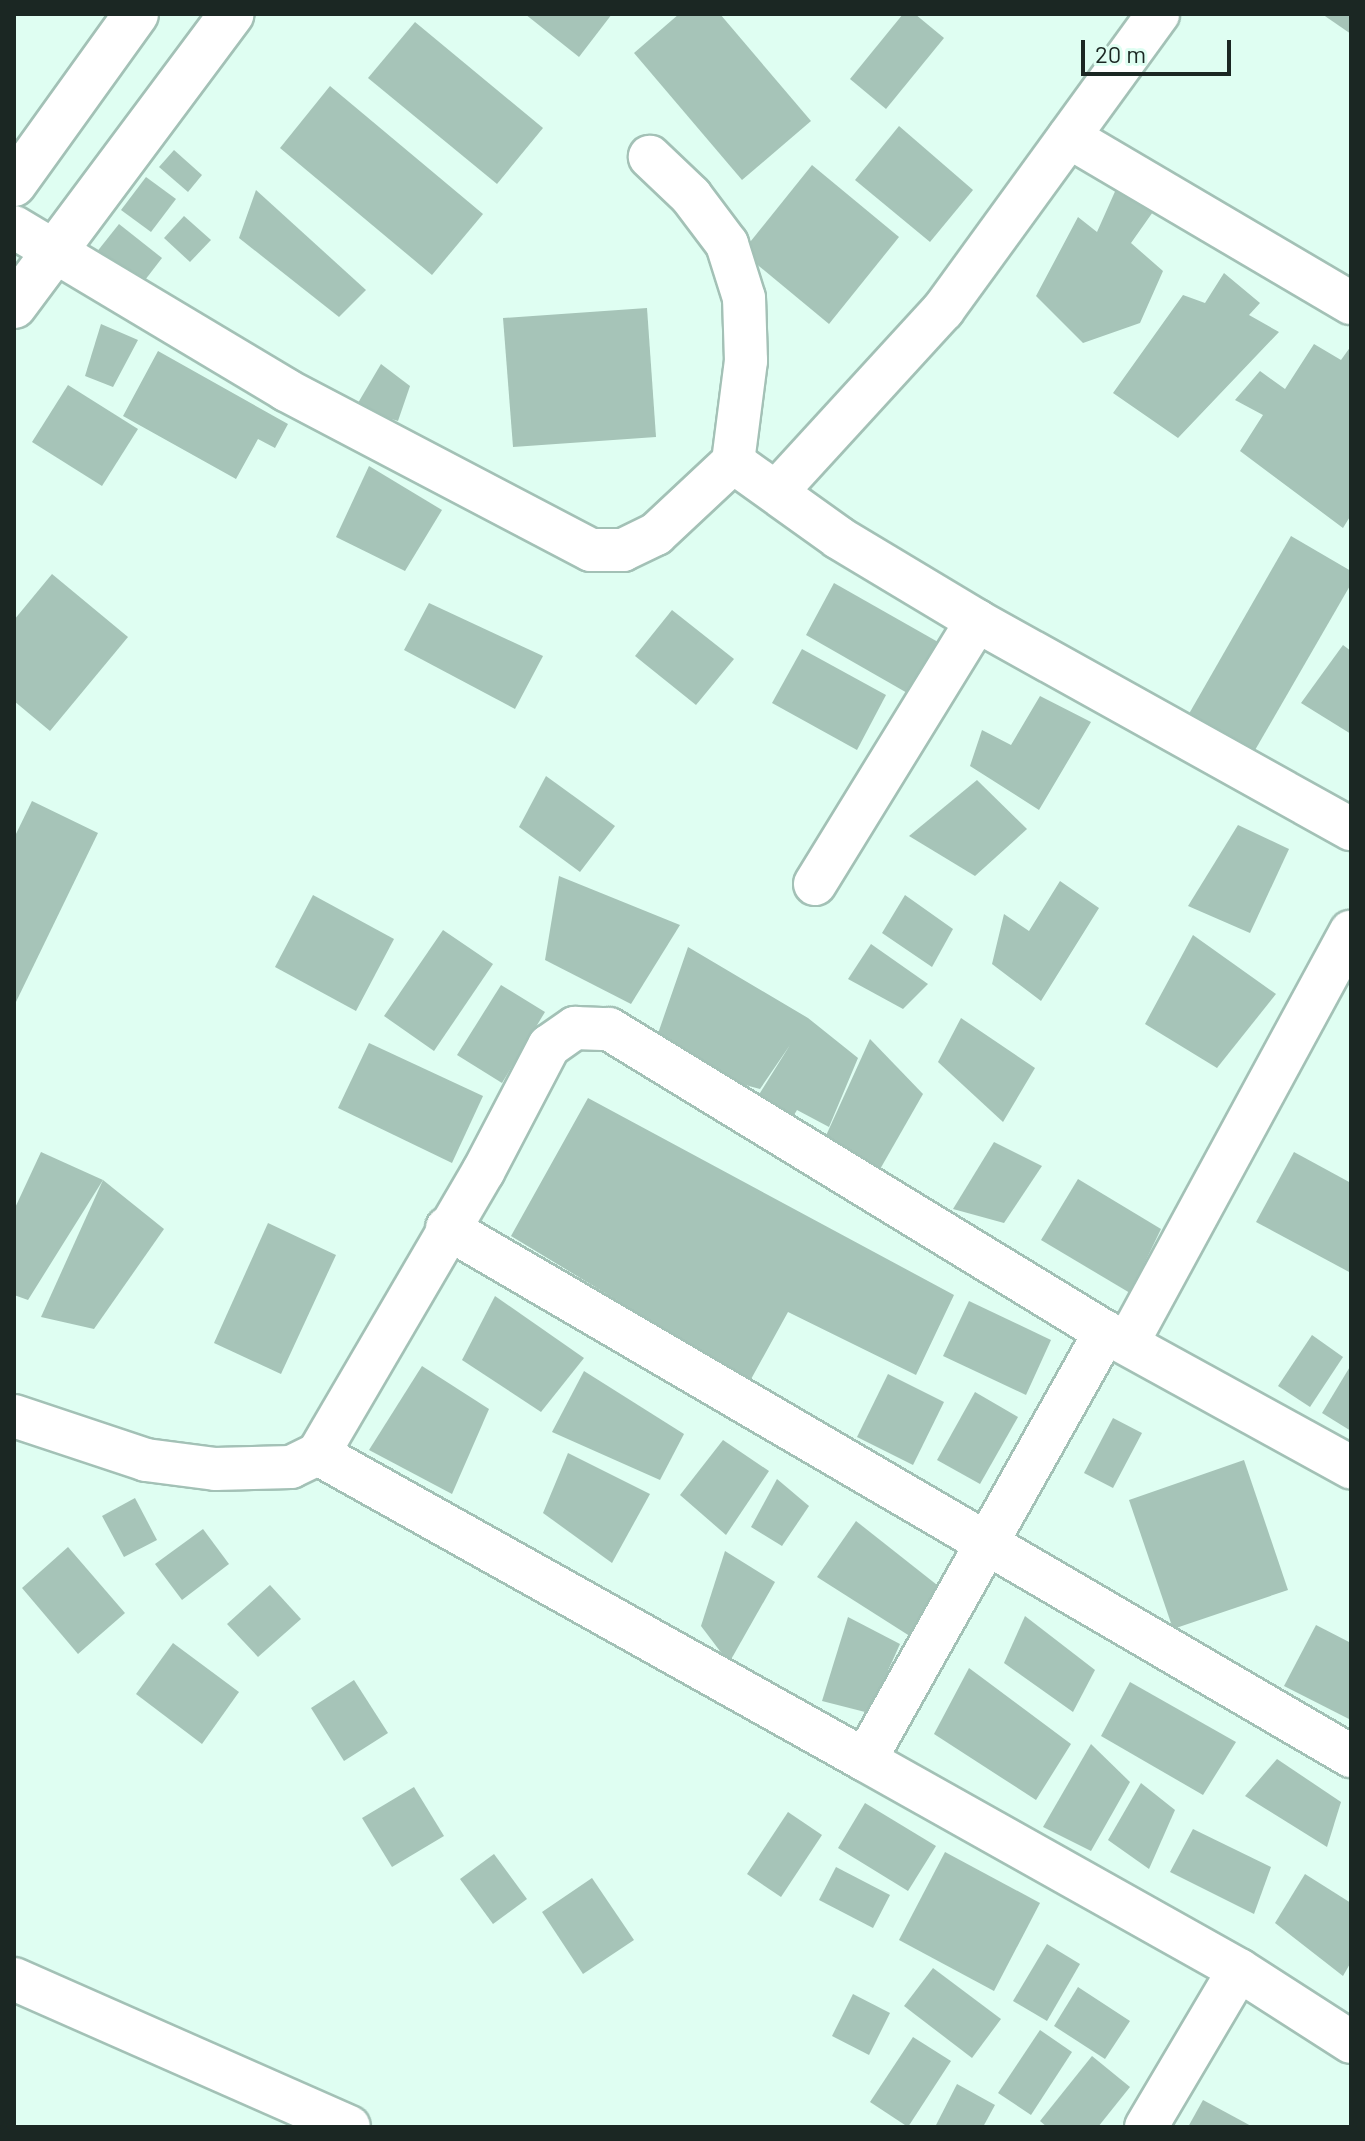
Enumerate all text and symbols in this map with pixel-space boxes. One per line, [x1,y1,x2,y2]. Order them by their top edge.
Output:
scale bar [1085,24,1235,74]
text: 20 m [1095,39,1146,68]

